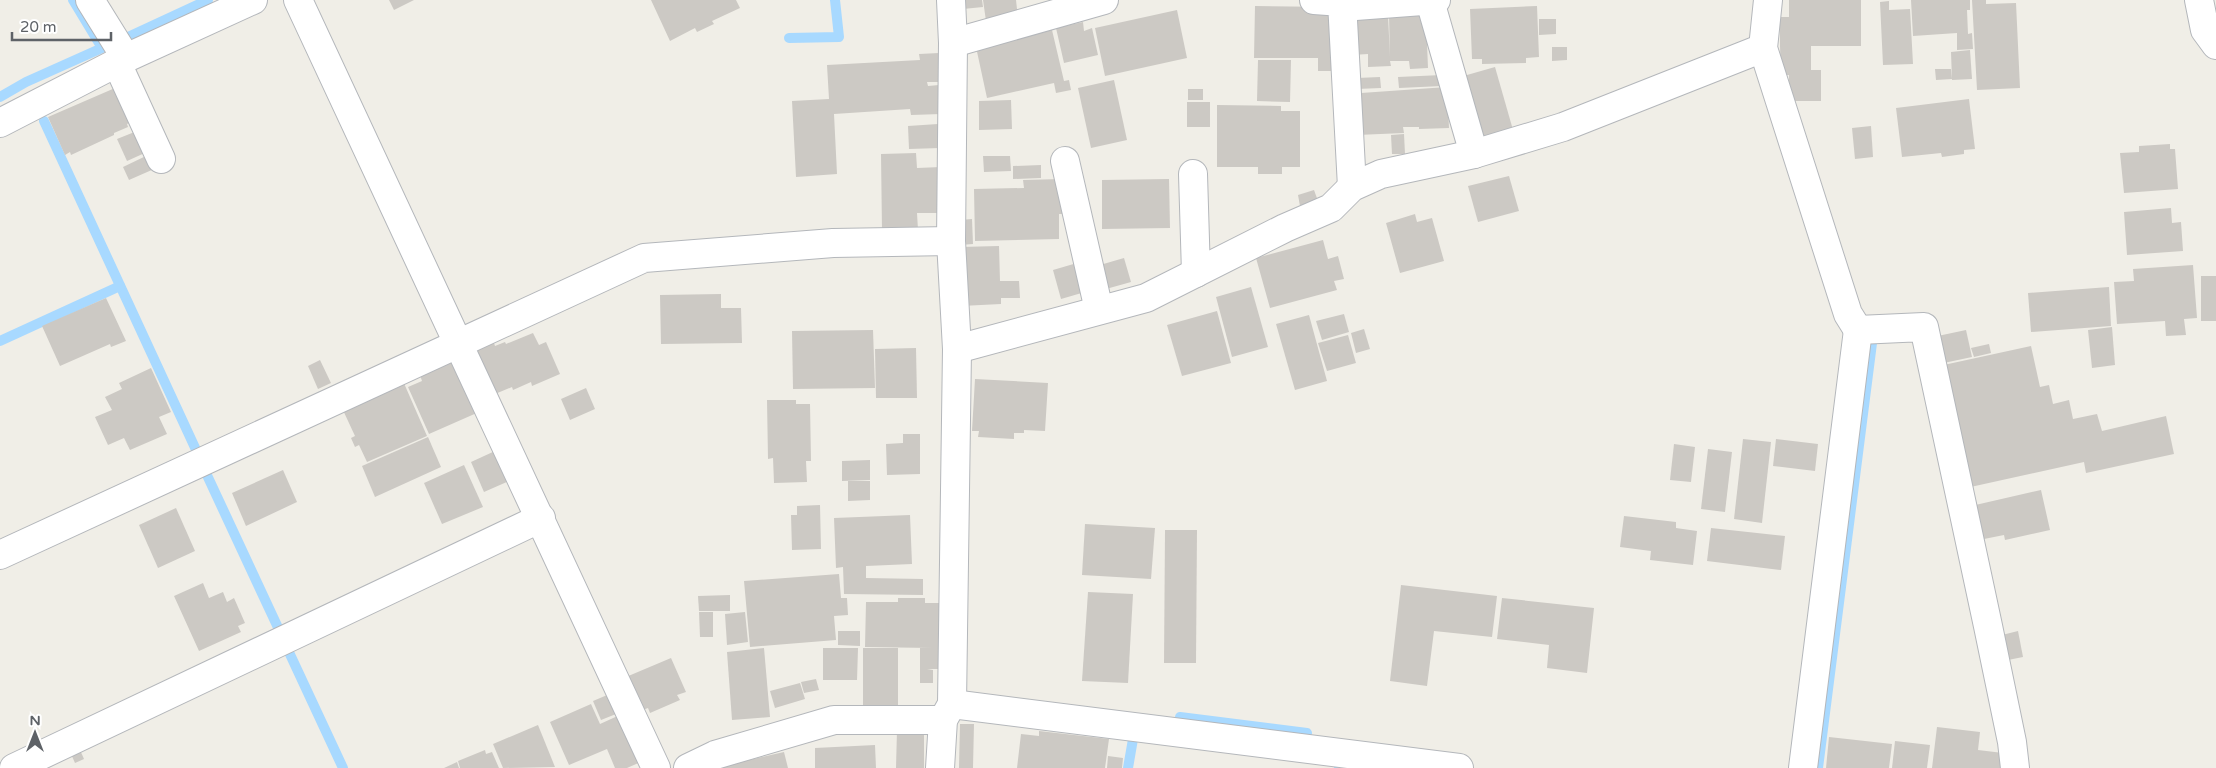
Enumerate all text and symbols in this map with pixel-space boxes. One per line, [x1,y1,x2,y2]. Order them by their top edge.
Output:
scale bar [12,10,111,42]
text: 20 m [20,18,57,36]
north arrow [10,708,60,758]
text: N [29,712,41,729]

